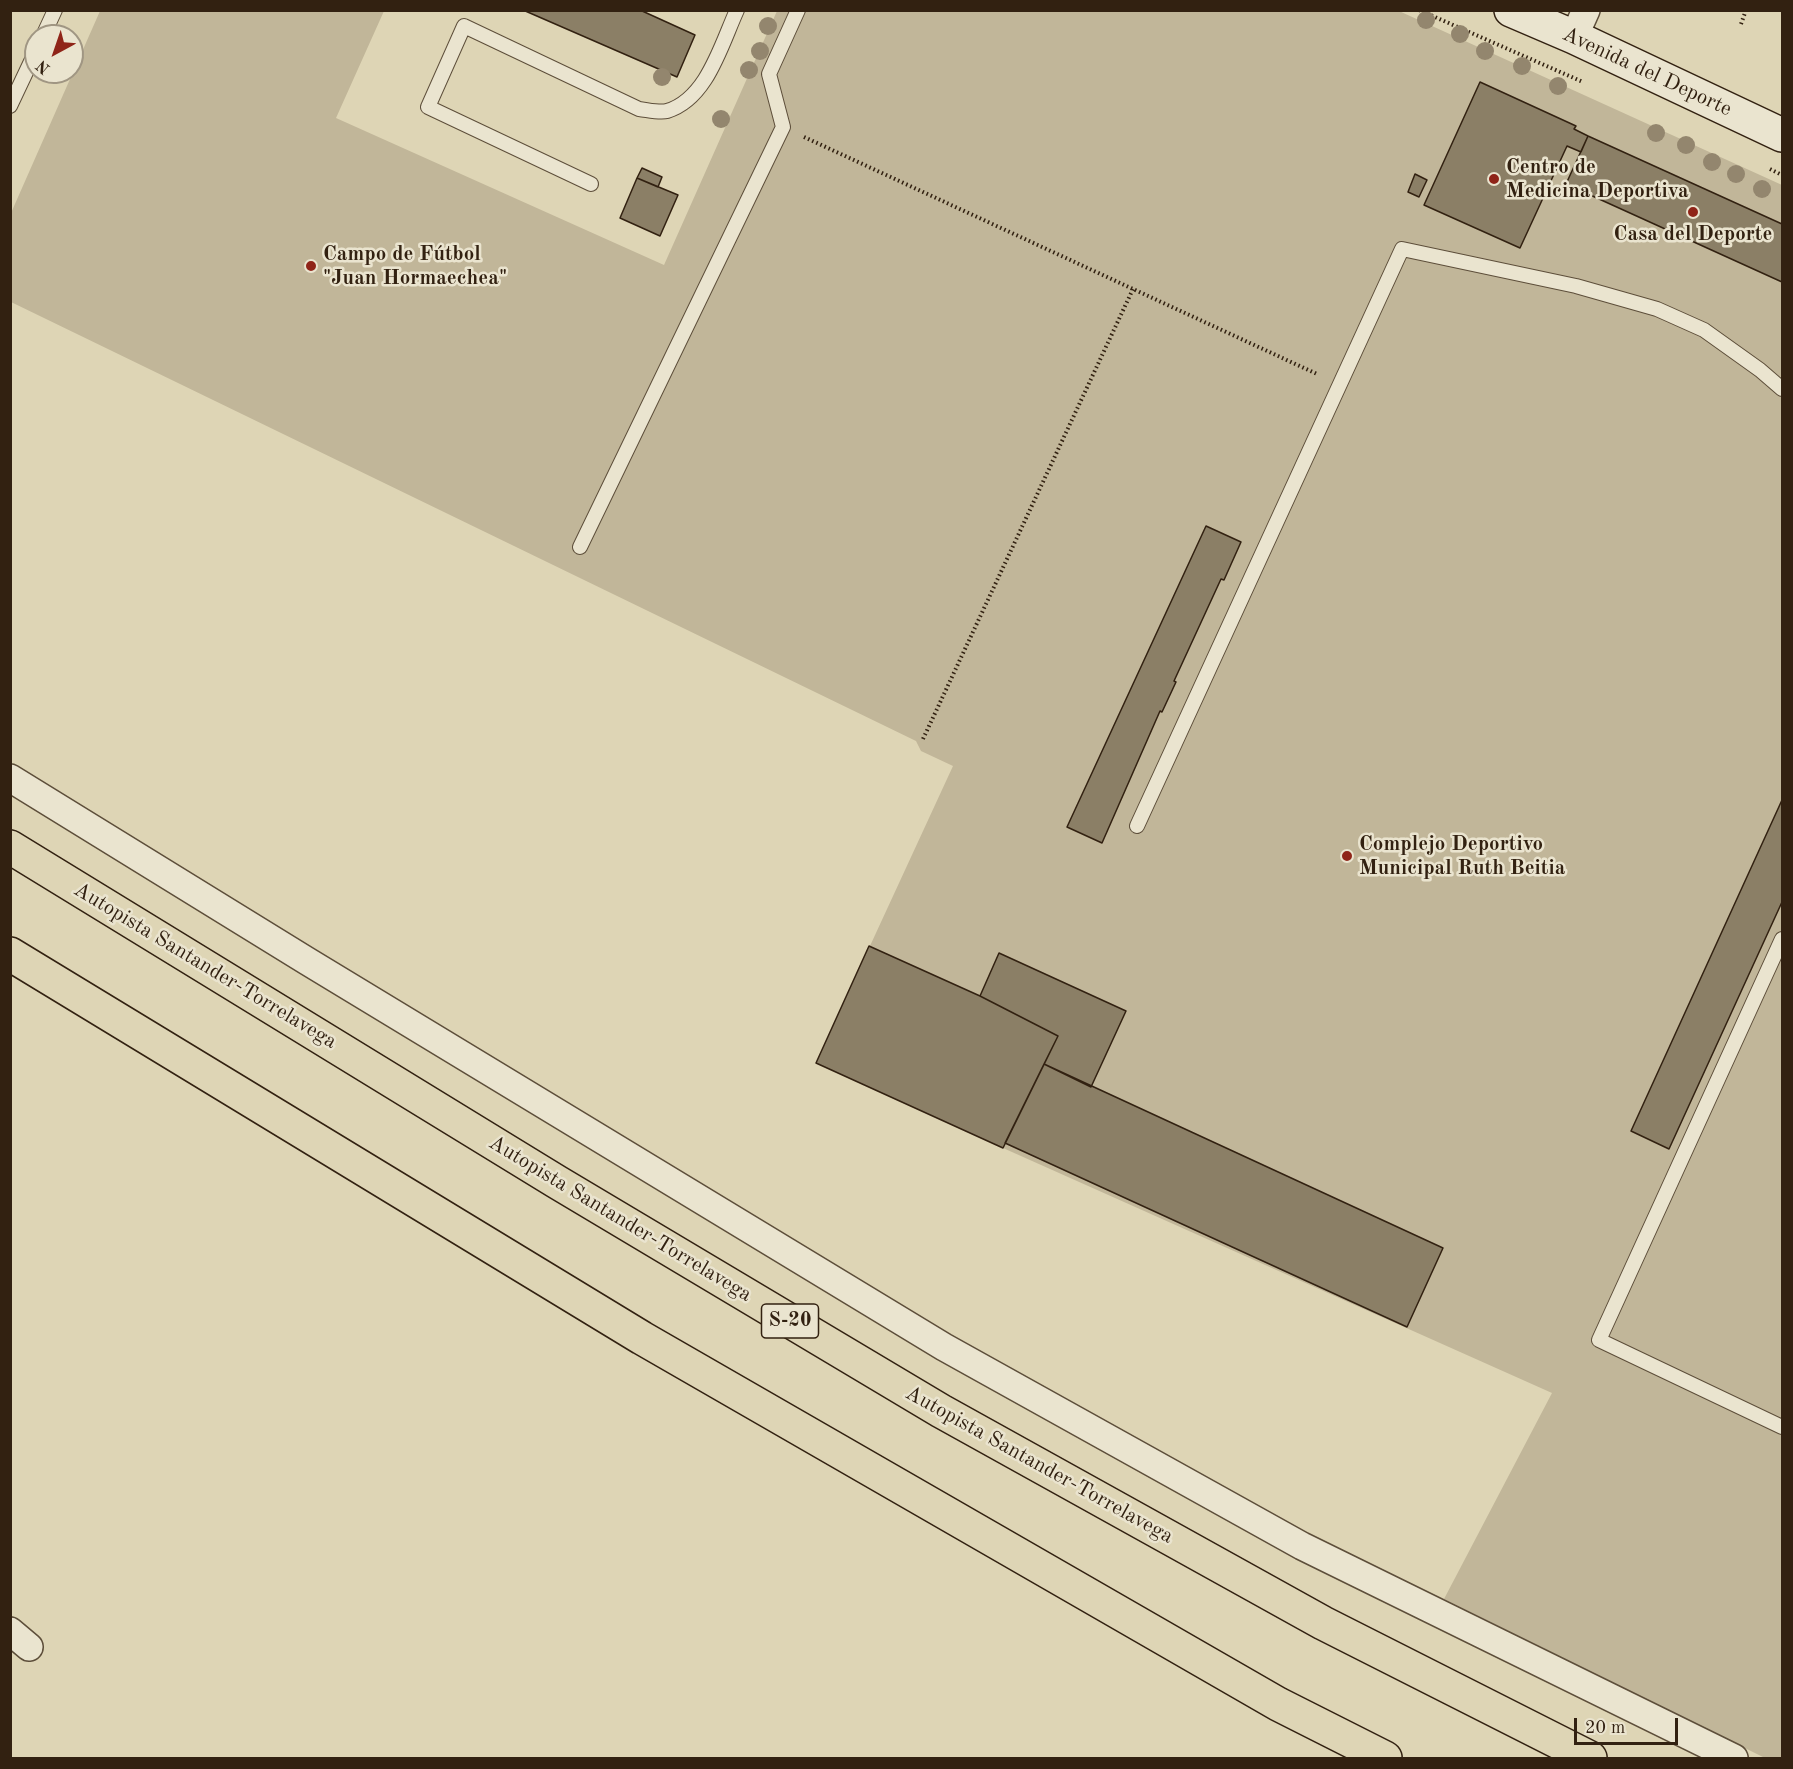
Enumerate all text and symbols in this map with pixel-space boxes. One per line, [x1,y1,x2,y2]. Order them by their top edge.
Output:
street label: Avenida del Deporte [1558,22,1736,122]
north arrow [24,24,84,84]
text: N [34,56,54,76]
place label: Centro de Medicina Deportiva [1506,154,1689,204]
marker: Centro de Medicina Deportiva [1487,172,1501,186]
marker: Casa del Deporte [1686,205,1700,219]
place label: Casa del Deporte [1614,221,1772,247]
place label: Campo de Fútbol "Juan Hormaechea" [323,241,507,291]
marker: Campo de Fútbol "Juan Hormaechea" [304,259,318,273]
place label: Complejo Deportivo Municipal Ruth Beitia [1359,831,1565,881]
marker: Complejo Deportivo Municipal Ruth Beitia [1340,849,1354,863]
street label: Autopista Santander-Torrelavega [69,877,341,1055]
street label: Autopista Santander-Torrelavega [484,1130,756,1308]
road number: S-20 [762,1304,818,1338]
street label: Autopista Santander-Torrelavega [900,1381,1178,1549]
scale bar [1577,1706,1680,1744]
text: 20 m [1585,1719,1625,1737]

